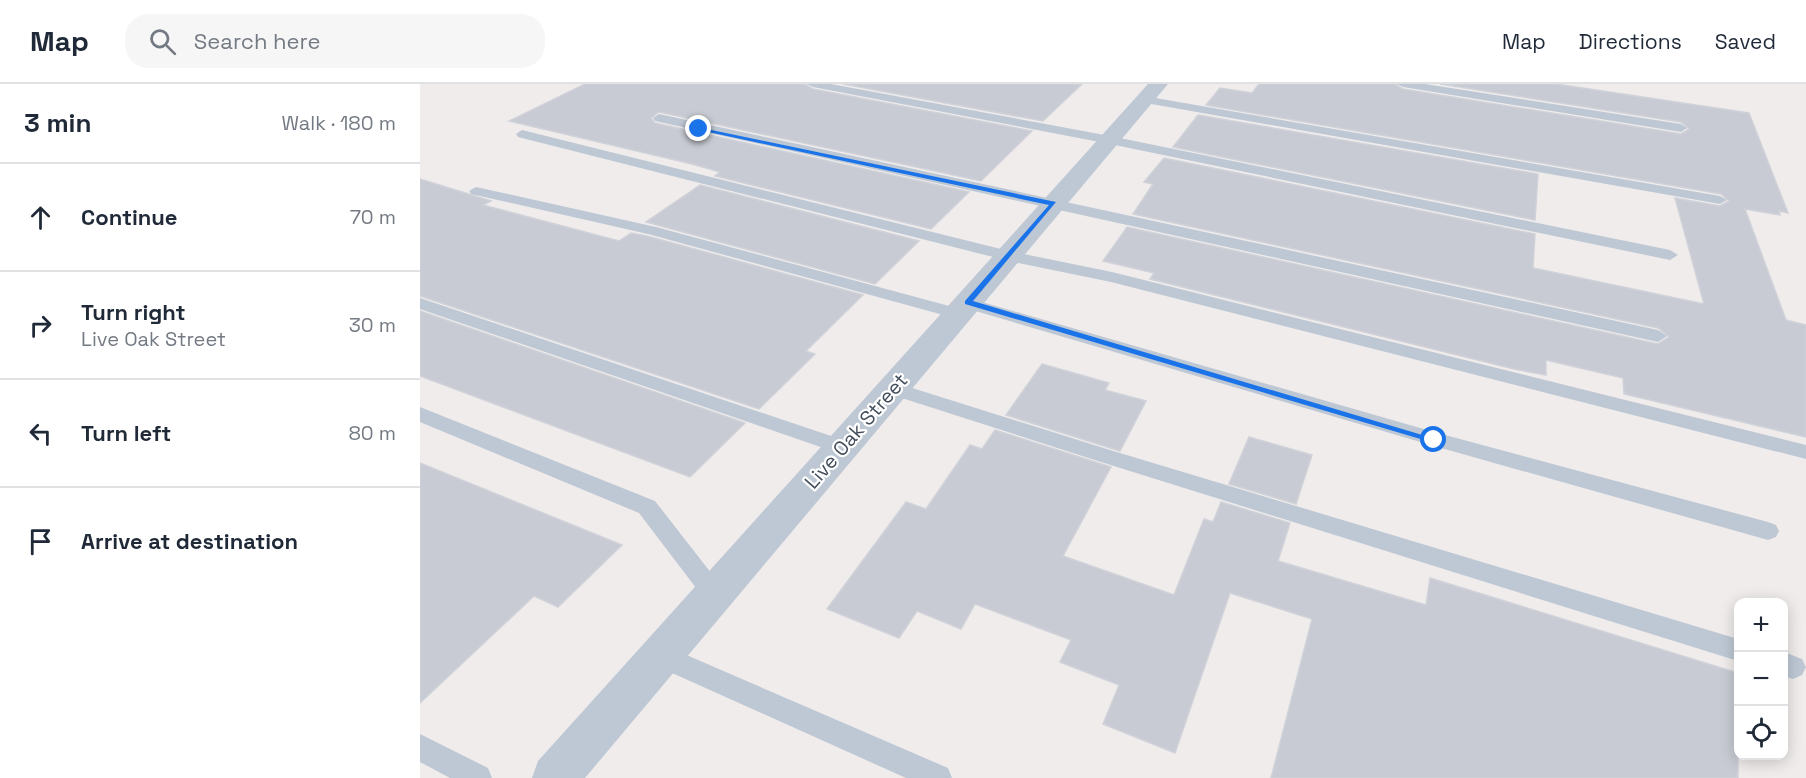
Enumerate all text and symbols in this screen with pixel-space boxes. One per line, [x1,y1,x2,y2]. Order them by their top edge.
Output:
search box [125,14,545,68]
text: Map [30,23,89,59]
icon: search [146,25,179,58]
text: Search here [194,27,321,55]
text: Map [1502,28,1546,55]
text: Directions [1579,28,1682,55]
text: Saved [1715,28,1776,55]
text: 3 min [24,106,92,140]
text: Walk · 180 m [282,110,396,136]
route end [685,115,711,141]
icon: ahead [24,201,57,234]
text: Continue [81,203,177,231]
text: 70 m [350,204,396,230]
text: Turn right [81,298,186,326]
icon: right [24,309,57,342]
text: 30 m [349,312,396,338]
text: Live Oak Street [81,326,226,352]
street label: Live Oak Street [799,368,913,494]
icon: left [24,417,57,450]
text: Turn left [81,419,171,447]
text: 80 m [348,420,396,446]
route start [1420,426,1446,452]
icon: arrive [24,525,57,558]
text: Arrive at destination [81,527,298,555]
map controls [1734,598,1788,760]
button: + [1734,598,1788,652]
button: − [1734,652,1788,706]
button: locate [1734,706,1788,760]

